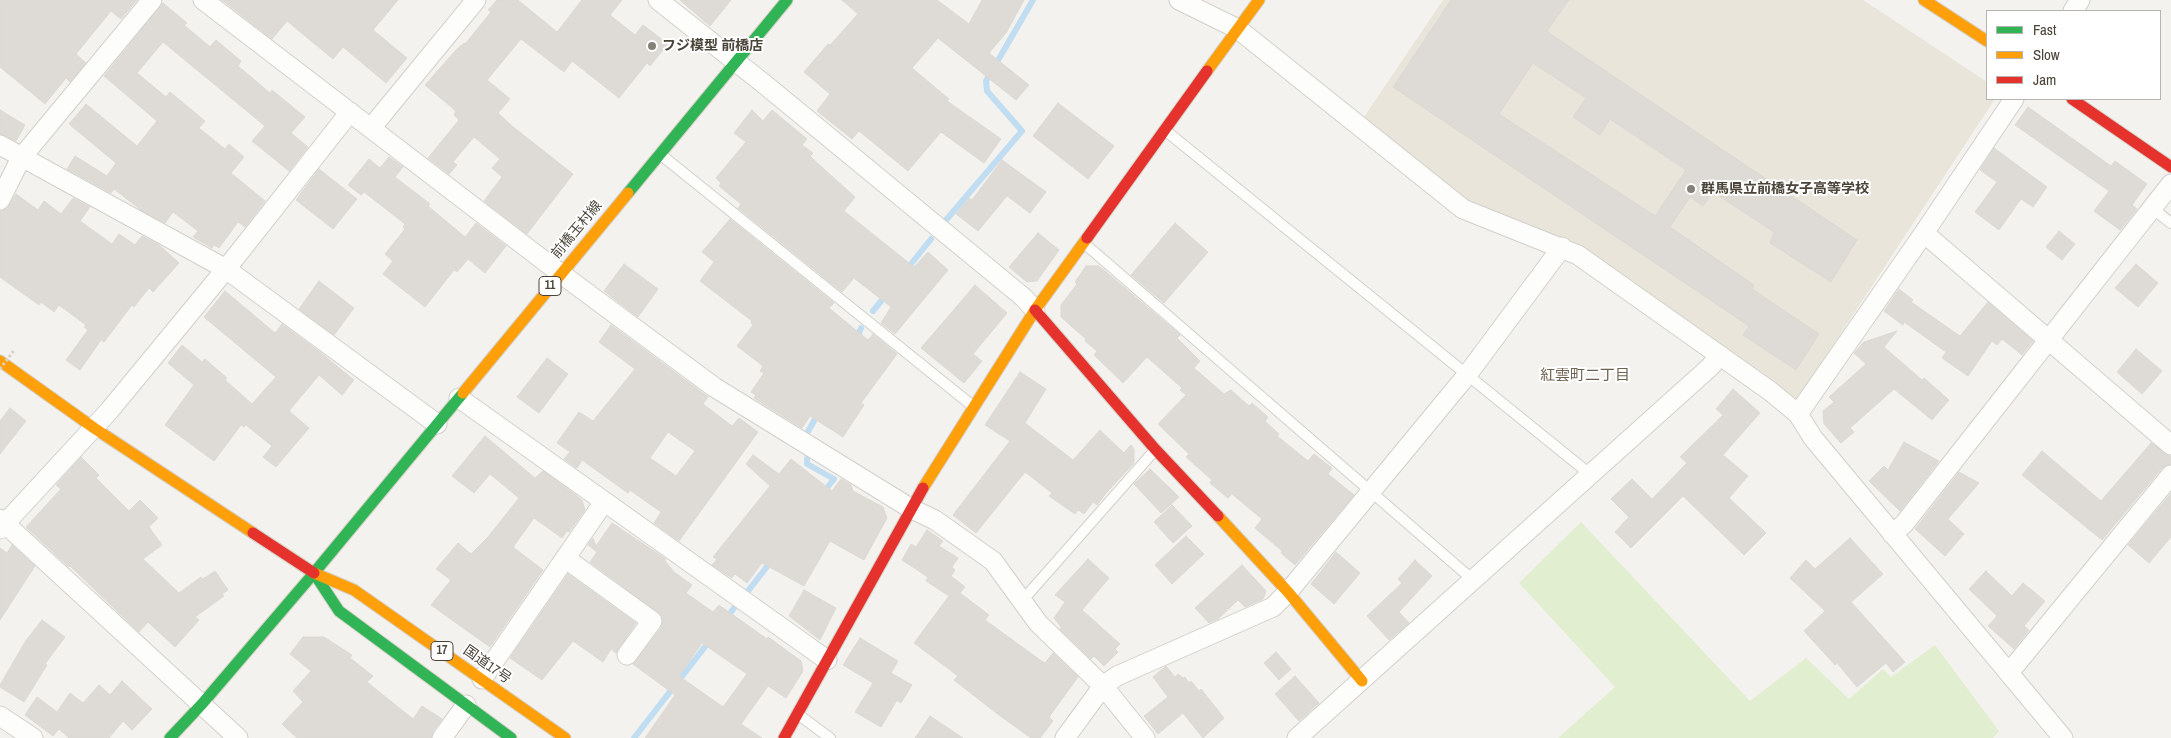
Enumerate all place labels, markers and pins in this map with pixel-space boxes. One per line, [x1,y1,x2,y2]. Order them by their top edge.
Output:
place label: フジ模型 前橋店 [662,38,763,54]
marker: フジ模型 前橋店 [646,40,658,52]
place label: 群馬県立前橋女子高等学校 [1701,181,1869,197]
marker: 群馬県立前橋女子高等学校 [1685,183,1697,195]

